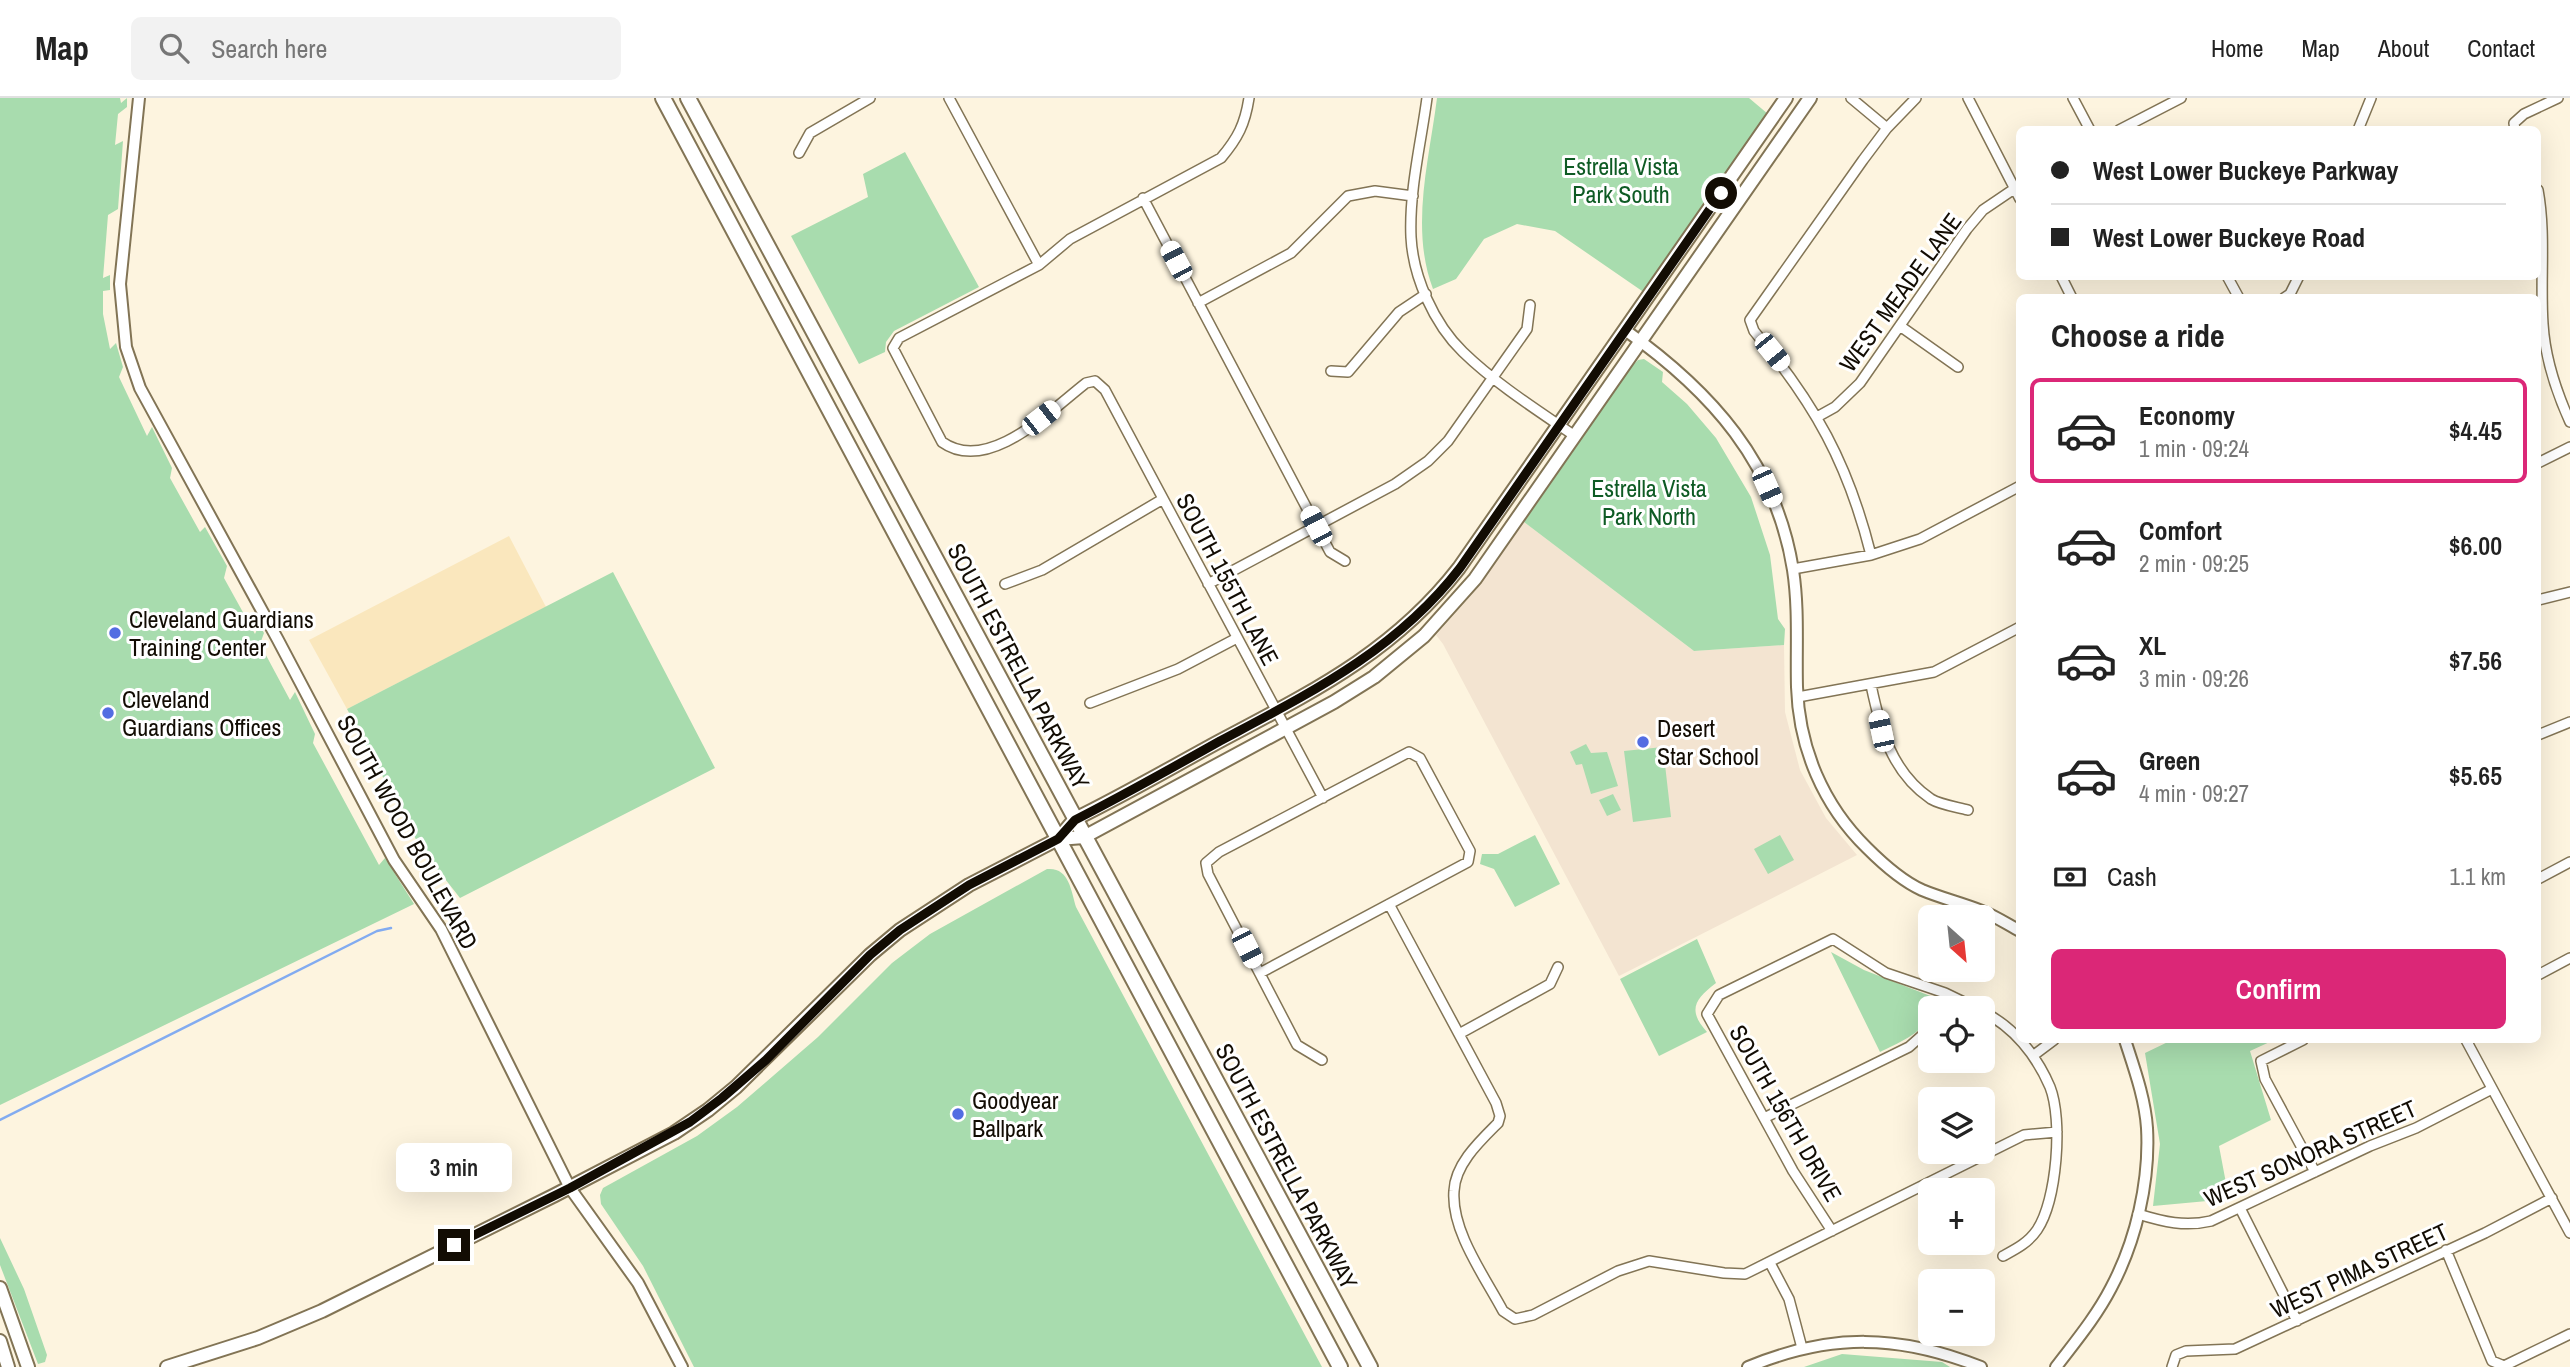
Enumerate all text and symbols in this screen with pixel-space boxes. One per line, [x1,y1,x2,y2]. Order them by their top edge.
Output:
search box [131,17,621,80]
text: Map [35,26,89,70]
icon: search [155,29,193,67]
text: Search here [211,31,327,66]
text: Home [2211,32,2263,64]
text: Map [2301,32,2340,64]
text: About [2378,32,2429,64]
text: Contact [2467,32,2535,64]
park label: Estrella Vista Park South [1563,150,1679,210]
text: West Lower Buckeye Parkway [2093,153,2398,188]
route start [1705,177,1737,209]
street label: WEST MEADE LANE [1832,206,1968,378]
text: West Lower Buckeye Road [2093,220,2365,255]
car [1157,238,1196,284]
text: Choose a ride [2051,314,2225,357]
car [1751,329,1794,375]
car [1018,397,1065,439]
text: Economy [2139,398,2235,433]
icon: car [2055,399,2118,462]
text: $4.45 [2449,413,2502,448]
text: 1 min · 09:24 [2139,433,2249,464]
car [1749,464,1786,510]
park label: Estrella Vista Park North [1591,472,1707,532]
street label: SOUTH 155TH LANE [1169,487,1287,671]
car [1297,503,1336,549]
text: Comfort [2139,513,2222,548]
icon: car [2055,514,2118,577]
text: $6.00 [2449,528,2502,563]
street label: SOUTH ESTRELLA PARKWAY [941,537,1097,795]
text: 2 min · 09:25 [2139,548,2249,579]
place label: Cleveland Guardians Training Center [129,603,314,663]
marker: Cleveland Guardians Training Center [107,625,123,641]
text: XL [2139,628,2166,663]
icon: car [2055,629,2118,692]
text: $7.56 [2449,643,2502,678]
text: 3 min · 09:26 [2139,663,2249,694]
place label: Cleveland Guardians Offices [122,683,281,743]
marker: Cleveland Guardians Offices [100,705,116,721]
car [1867,708,1896,754]
street label: SOUTH WOOD BOULEVARD [330,709,486,955]
place label: Desert Star School [1657,712,1759,772]
marker: Desert Star School [1635,734,1651,750]
text: Green [2139,743,2201,778]
icon: car [2055,744,2118,807]
text: $5.65 [2449,758,2502,793]
text: 4 min · 09:27 [2139,778,2249,809]
icon: cash [2051,858,2089,896]
text: Cash [2107,859,2157,894]
text: 1.1 km [2449,861,2506,892]
north arrow [1918,905,1995,982]
map controls [1918,905,1995,1346]
car [1229,925,1266,971]
button: Confirm [2051,949,2506,1029]
button: locate [1918,996,1995,1073]
street label: SOUTH 156TH DRIVE [1722,1019,1850,1207]
street label: SOUTH ESTRELLA PARKWAY [1209,1037,1365,1295]
place label: Goodyear Ballpark [972,1084,1059,1144]
button: layers [1918,1087,1995,1164]
street label: WEST SONORA STREET [2199,1092,2421,1214]
marker: Goodyear Ballpark [950,1106,966,1122]
callout: 3 min [396,1144,512,1192]
text: 3 min [430,1152,478,1183]
button: + [1918,1178,1995,1255]
street label: WEST PIMA STREET [2265,1215,2453,1325]
route end [438,1229,470,1261]
button: − [1918,1269,1995,1346]

